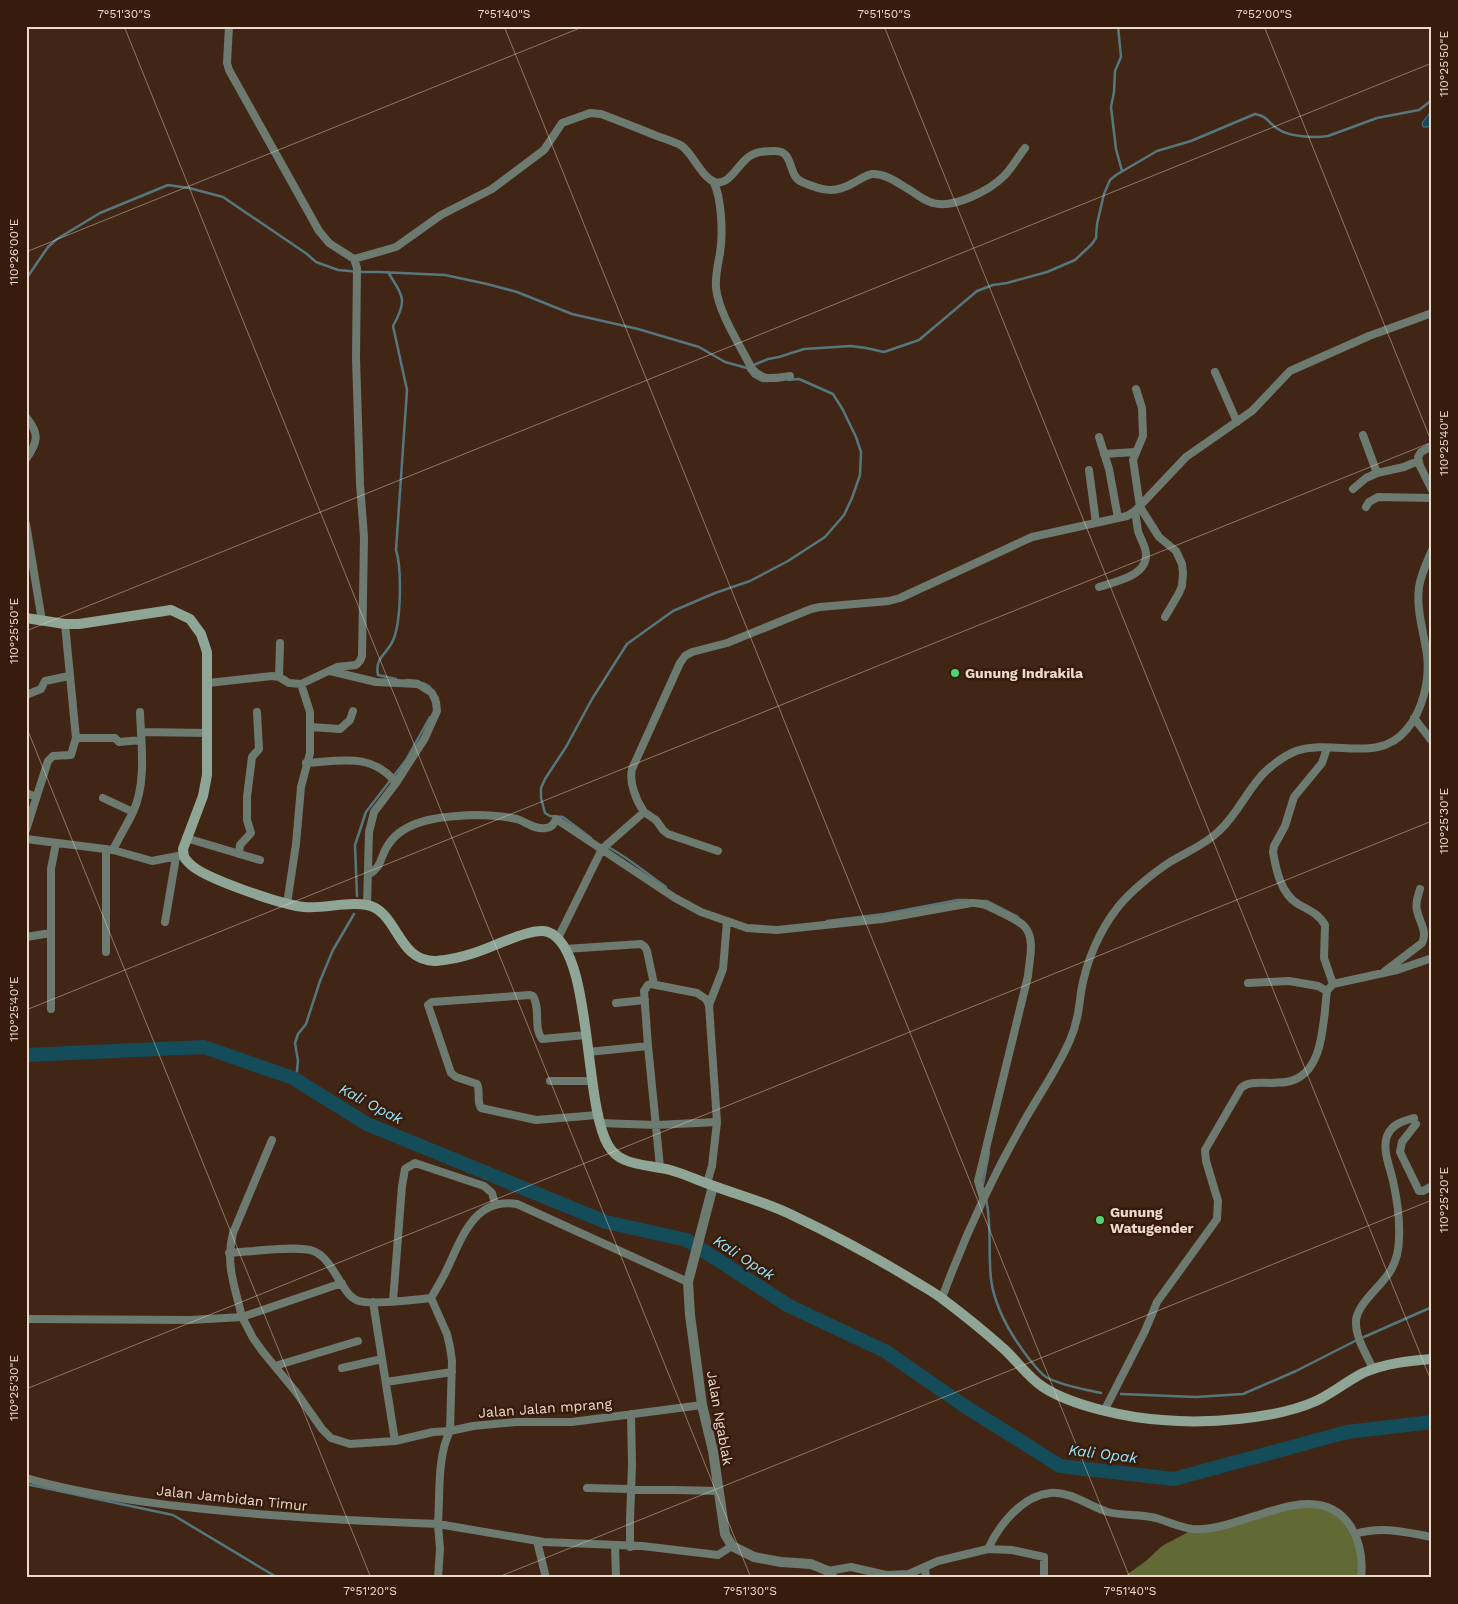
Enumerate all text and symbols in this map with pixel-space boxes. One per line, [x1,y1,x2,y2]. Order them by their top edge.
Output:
text: 7°51'30"S [97,7,151,21]
text: 7°51'40"S [478,7,530,21]
text: 7°51'50"S [857,7,911,21]
text: 7°52'00"S [1236,7,1292,21]
text: 110°25'50"E [1437,31,1451,97]
text: 110°26'00"E [7,218,21,285]
text: 110°25'40"E [1437,410,1451,476]
text: 110°25'50"E [7,598,21,664]
place label: Gunung Indrakila [965,665,1084,681]
marker: Gunung Indrakila [949,667,961,679]
text: 110°25'30"E [1437,788,1451,854]
text: 110°25'40"E [7,976,21,1042]
water label: Kali Opak [336,1080,407,1129]
text: 110°25'20"E [1437,1167,1451,1233]
place label: Gunung Watugender [1110,1204,1194,1236]
marker: Gunung Watugender [1094,1214,1106,1226]
water label: Kali Opak [710,1232,779,1285]
text: 110°25'30"E [7,1355,21,1421]
street label: Jalan Ngablak [704,1370,736,1467]
street label: Jalan Jalan mprang [478,1395,613,1421]
water label: Kali Opak [1067,1441,1139,1467]
street label: Jalan Jambidan Timur [156,1482,309,1514]
text: 7°51'20"S [343,1584,397,1598]
text: 7°51'30"S [723,1584,777,1598]
text: 7°51'40"S [1104,1584,1156,1598]

